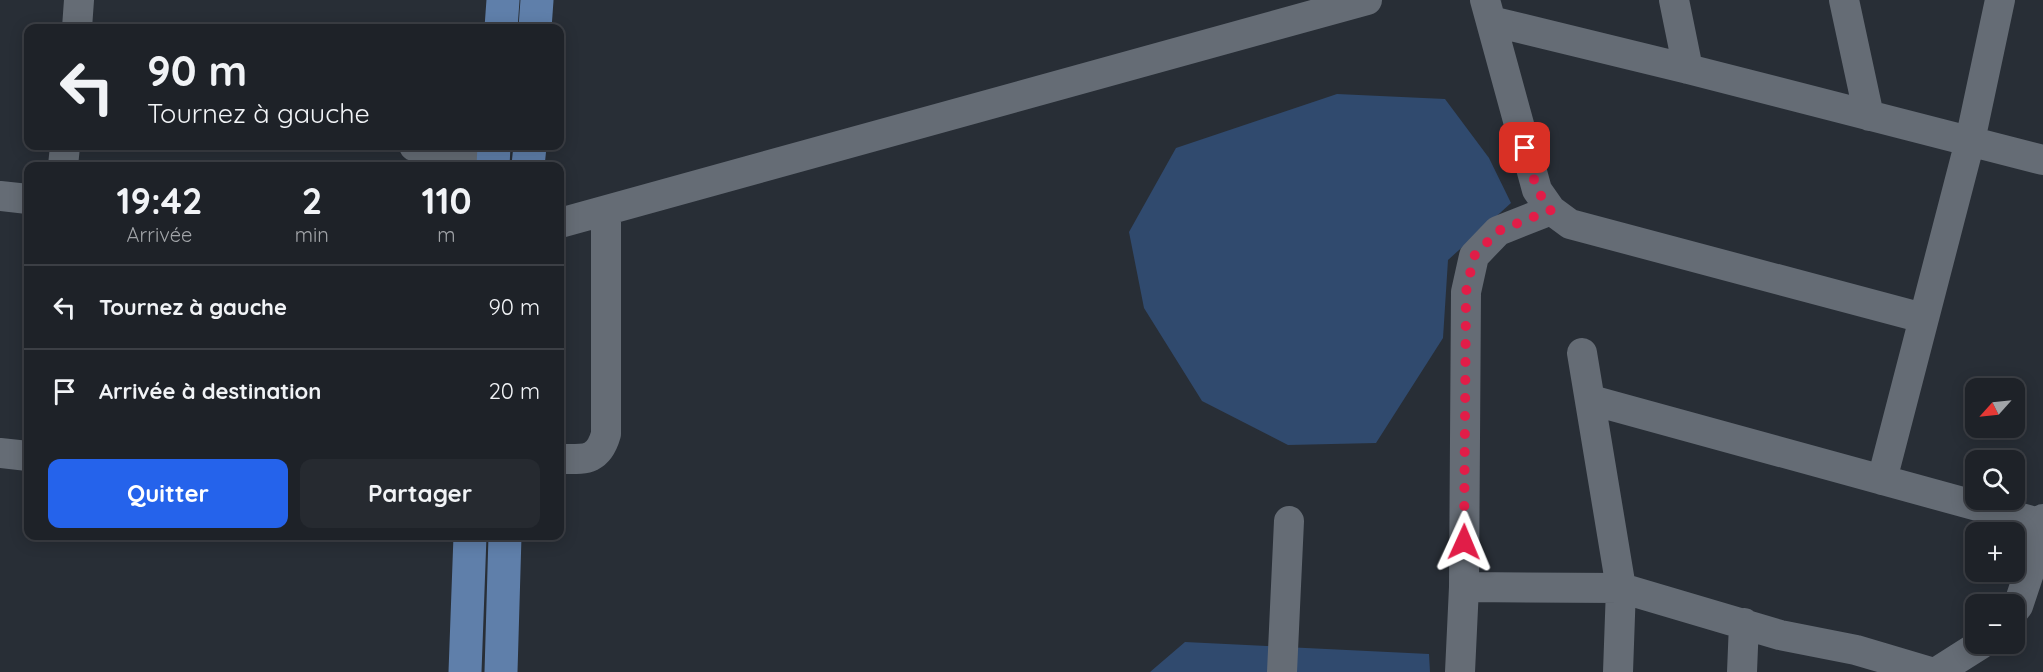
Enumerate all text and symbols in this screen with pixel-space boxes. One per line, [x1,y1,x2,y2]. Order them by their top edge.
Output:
text: 90 m [147,44,247,97]
icon: left [48,48,126,126]
text: Tournez à gauche [147,96,370,130]
pin [1499,122,1550,173]
icon: arrive [1508,131,1541,164]
text: 19:42 [116,178,202,223]
text: 2 [302,178,322,223]
text: 110 [421,178,472,223]
text: Arrivée [127,222,192,247]
text: min [295,222,329,247]
text: m [437,222,456,247]
icon: left [48,291,81,324]
text: Tournez à gauche [99,293,287,321]
text: 90 m [489,293,540,321]
icon: arrive [48,375,81,408]
text: Arrivée à destination [99,377,321,405]
text: 20 m [489,377,540,405]
north arrow [1965,378,2025,438]
map controls [1965,378,2025,654]
button: search [1965,450,2025,510]
button: Quitter [48,459,288,528]
button: Partager [300,459,540,528]
position arrow [1432,510,1496,574]
button: + [1965,522,2025,582]
button: − [1965,594,2025,654]

